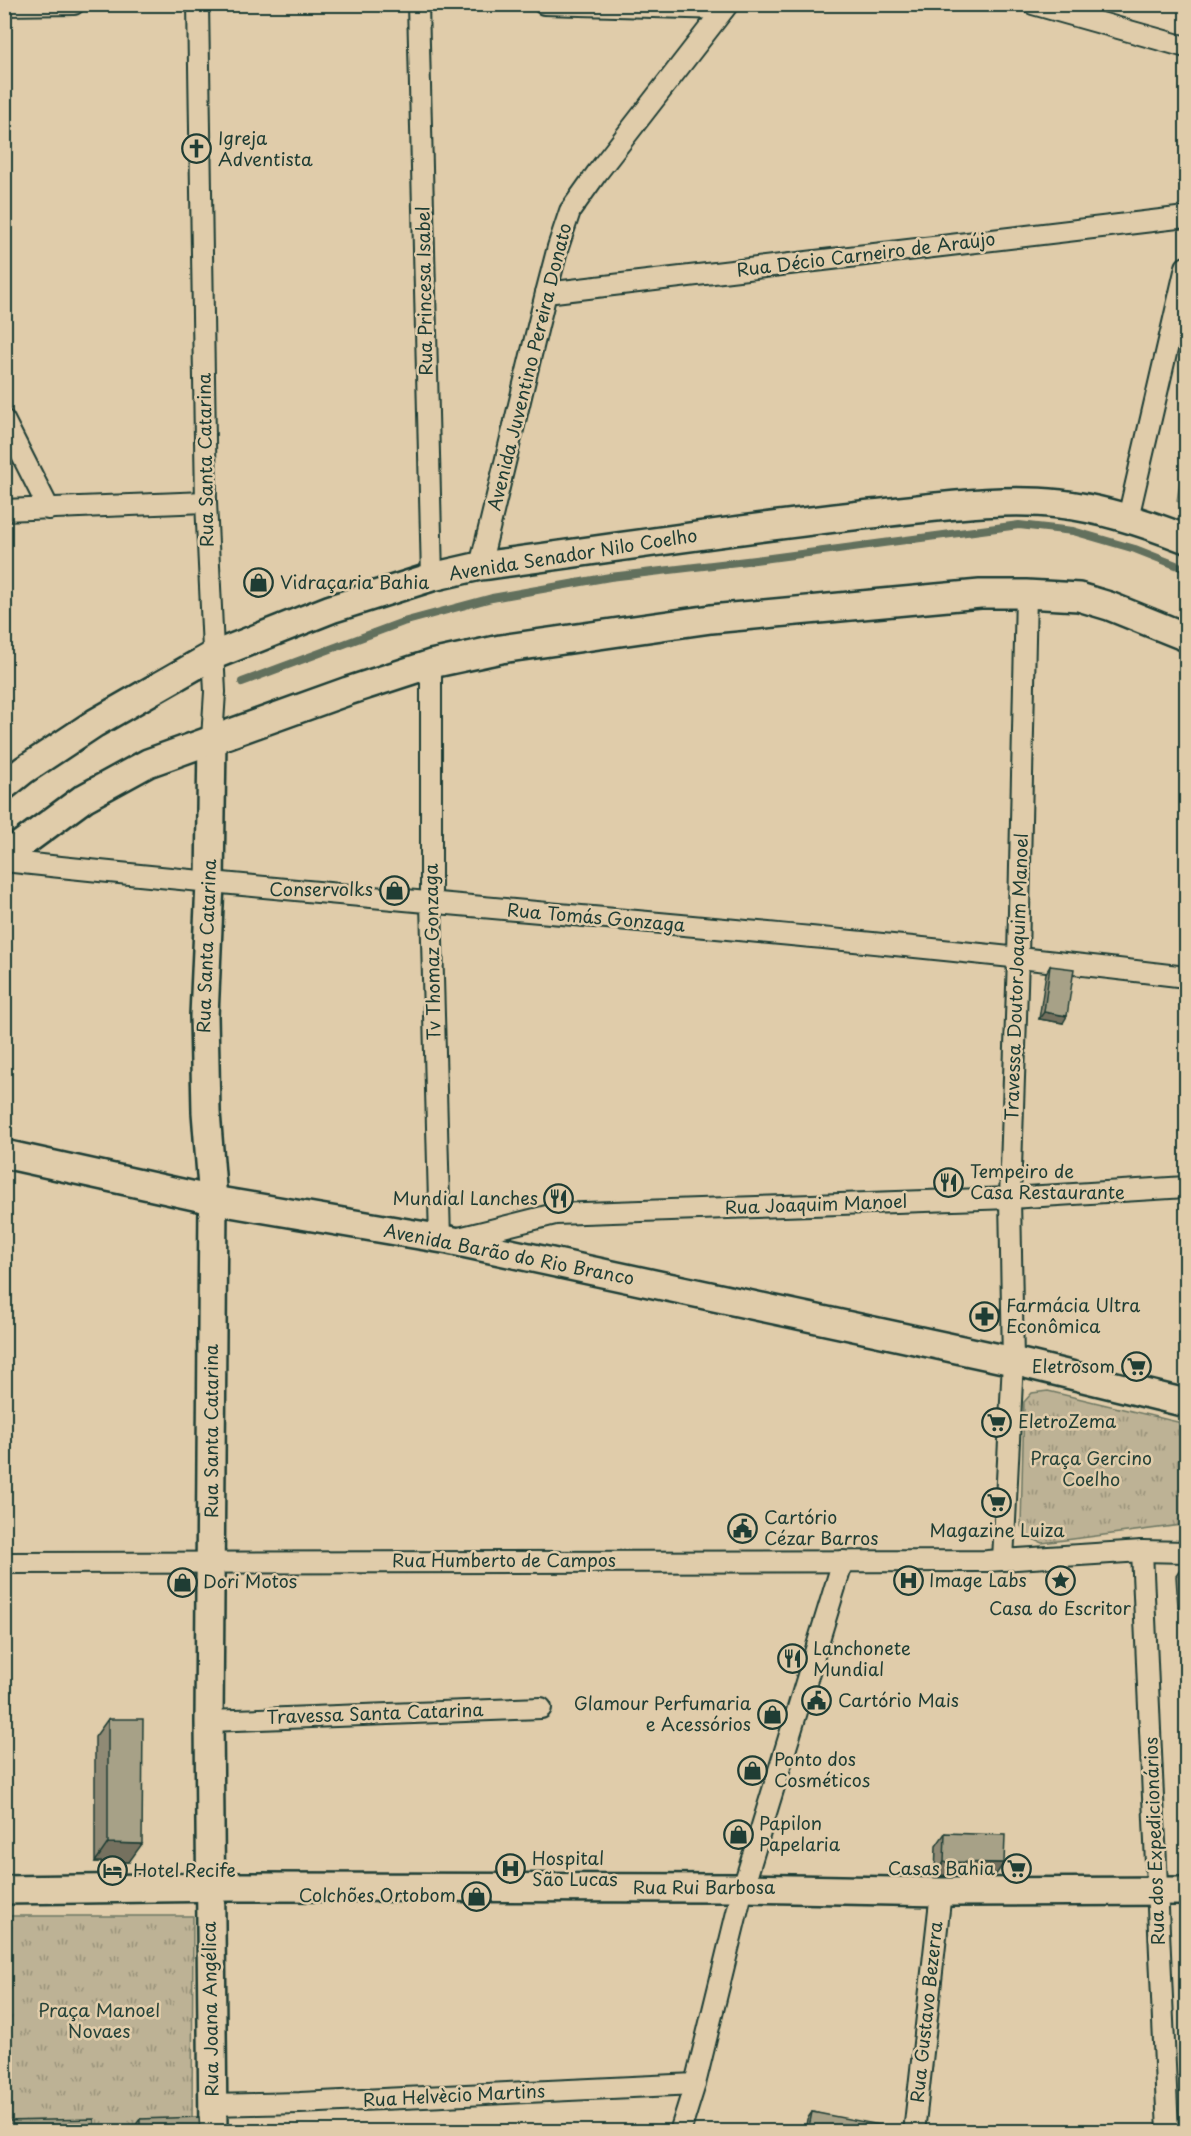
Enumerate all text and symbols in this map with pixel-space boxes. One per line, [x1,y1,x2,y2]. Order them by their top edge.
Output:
place label: Igreja Adventista [218,124,313,172]
church icon: Igreja Adventista [181,133,213,165]
street label: Rua Princesa Isabel [409,206,438,376]
street label: Avenida Juventino Pereira Donato [480,220,577,513]
street label: Rua Décio Carneiro de Araújo [735,224,997,283]
street label: Rua Santa Catarina [189,372,220,547]
street label: Avenida Senador Nilo Coelho [447,521,699,586]
shop icon: Vidraçaria Bahia [243,567,275,599]
place label: Vidraçaria Bahia [280,568,429,595]
street label: Travessa DoutorJoaquim Manoel [997,833,1034,1121]
street label: Rua Santa Catarina [189,858,222,1033]
street label: Tv Thomaz Gonzaga [416,863,447,1041]
shop icon: Conservolks [378,874,410,906]
place label: Conservolks [269,875,373,902]
street label: Rua Tomás Gonzaga [506,895,687,938]
place label: Tempeiro de Casa Restaurante [970,1157,1125,1205]
restaurant icon: Tempeiro de Casa Restaurante [933,1166,965,1198]
restaurant icon: Mundial Lanches [543,1183,575,1215]
place label: Mundial Lanches [393,1184,538,1211]
street label: Rua Joaquim Manoel [724,1187,908,1220]
street label: Avenida Barão do Rio Branco [382,1216,637,1291]
place label: Farmácia Ultra Econômica [1006,1291,1140,1339]
pharmacy icon: Farmácia Ultra Econômica [969,1300,1001,1332]
street label: Rua Santa Catarina [197,1343,224,1518]
supermarket icon: Eletrosom [1120,1351,1152,1383]
place label: Eletrosom [1032,1352,1115,1379]
supermarket icon: EletroZema [981,1406,1013,1438]
place label: EletroZema [1018,1407,1117,1434]
park label: Praça Gercino Coelho [1030,1444,1152,1492]
supermarket icon: Magazine Luiza [981,1486,1013,1518]
place label: Cartório Cézar Barros [764,1503,878,1551]
public building icon: Cartório Cézar Barros [727,1512,759,1544]
place label: Magazine Luiza [929,1516,1065,1543]
street label: Rua Humberto de Campos [392,1546,616,1573]
place icon: Casa do Escritor [1044,1564,1076,1596]
hospital icon: Image Labs [892,1565,924,1597]
shop icon: Dori Motos [166,1566,198,1598]
place label: Image Labs [929,1566,1027,1593]
place label: Dori Motos [203,1567,297,1594]
place label: Casa do Escritor [989,1594,1132,1621]
place label: Lanchonete Mundial [813,1634,911,1682]
restaurant icon: Lanchonete Mundial [776,1643,808,1675]
public building icon: Cartório Mais [801,1685,833,1717]
place label: Cartório Mais [838,1686,959,1713]
place label: Glamour Perfumaria e Acessórios [574,1689,752,1737]
street label: Travessa Santa Catarina [266,1695,485,1730]
shop icon: Glamour Perfumaria e Acessórios [756,1698,788,1730]
street label: Rua dos Expedicionários [1136,1736,1171,1946]
place label: Ponto dos Cosméticos [774,1745,870,1793]
shop icon: Ponto dos Cosméticos [737,1754,769,1786]
place label: Papilon Papelaria [759,1809,841,1857]
shop icon: Papilon Papelaria [722,1818,754,1850]
place label: Hospital São Lucas [532,1844,618,1892]
hospital icon: Hospital São Lucas [495,1853,527,1885]
supermarket icon: Casas Bahia [1000,1853,1032,1885]
place label: Casas Bahia [888,1854,995,1881]
hotel icon: Hotel Recife [96,1855,128,1887]
place label: Hotel Recife [133,1856,236,1883]
street label: Rua Rui Barbosa [633,1873,776,1900]
shop icon: Colchões Ortobom [461,1880,493,1912]
place label: Colchões Ortobom [299,1881,456,1908]
street label: Rua Gustavo Bezerra [903,1919,949,2104]
street label: Rua Joana Angélica [194,1921,225,2097]
park label: Praça Manoel Novaes [38,1996,160,2044]
street label: Rua Helvècio Martins [362,2076,546,2113]

